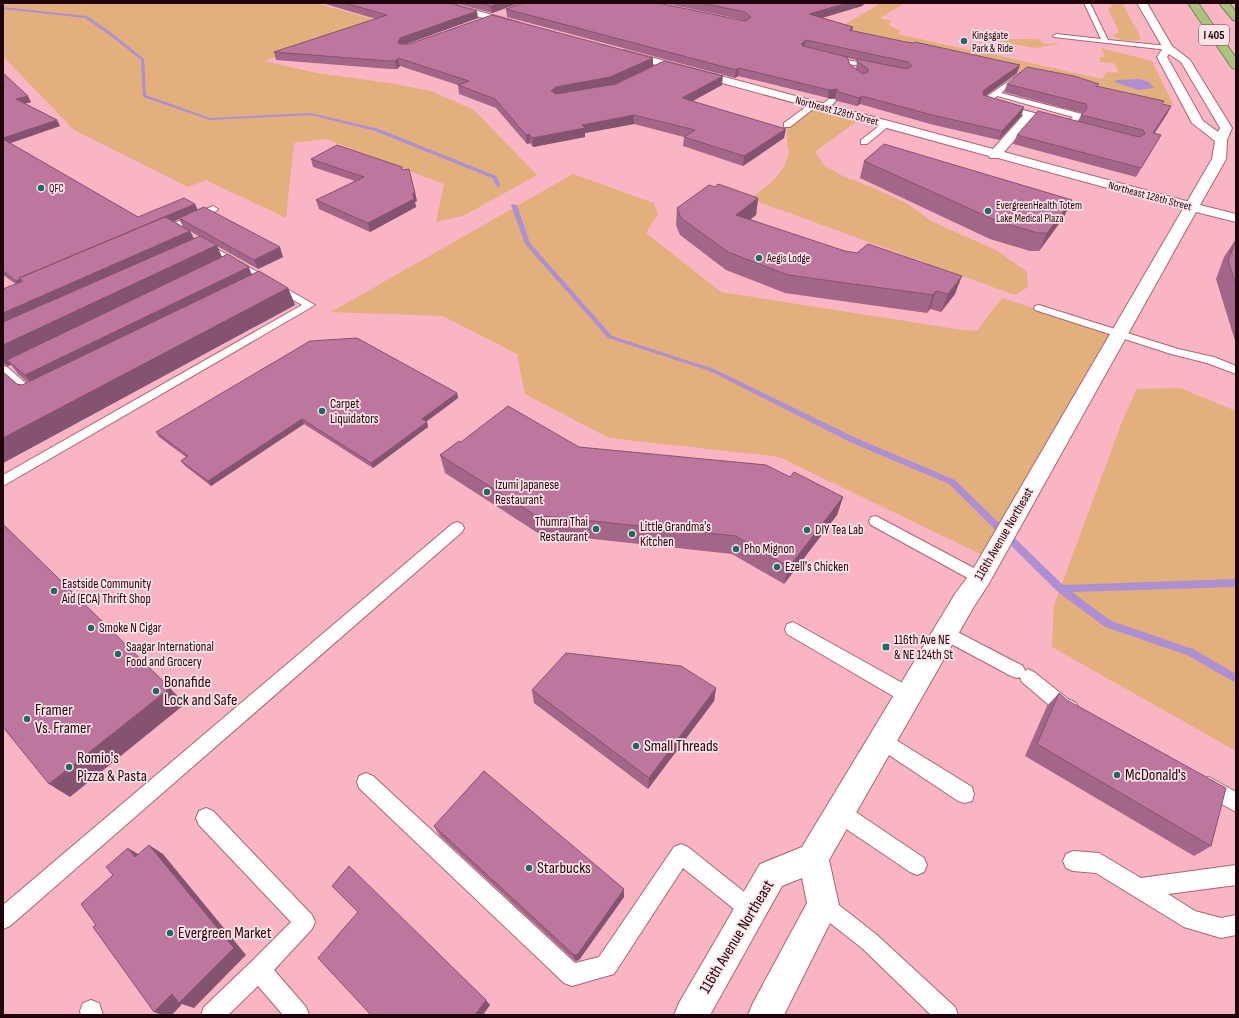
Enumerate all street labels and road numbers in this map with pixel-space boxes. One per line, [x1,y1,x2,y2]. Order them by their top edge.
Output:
road number: I 405 [1199,25,1229,45]
street label: Northeast 128th Street [794,94,881,129]
street label: Northeast 128th Street [1107,179,1194,214]
street label: 116th Avenue Northeast [971,485,1037,583]
street label: 116th Avenue Northeast [696,877,778,997]

